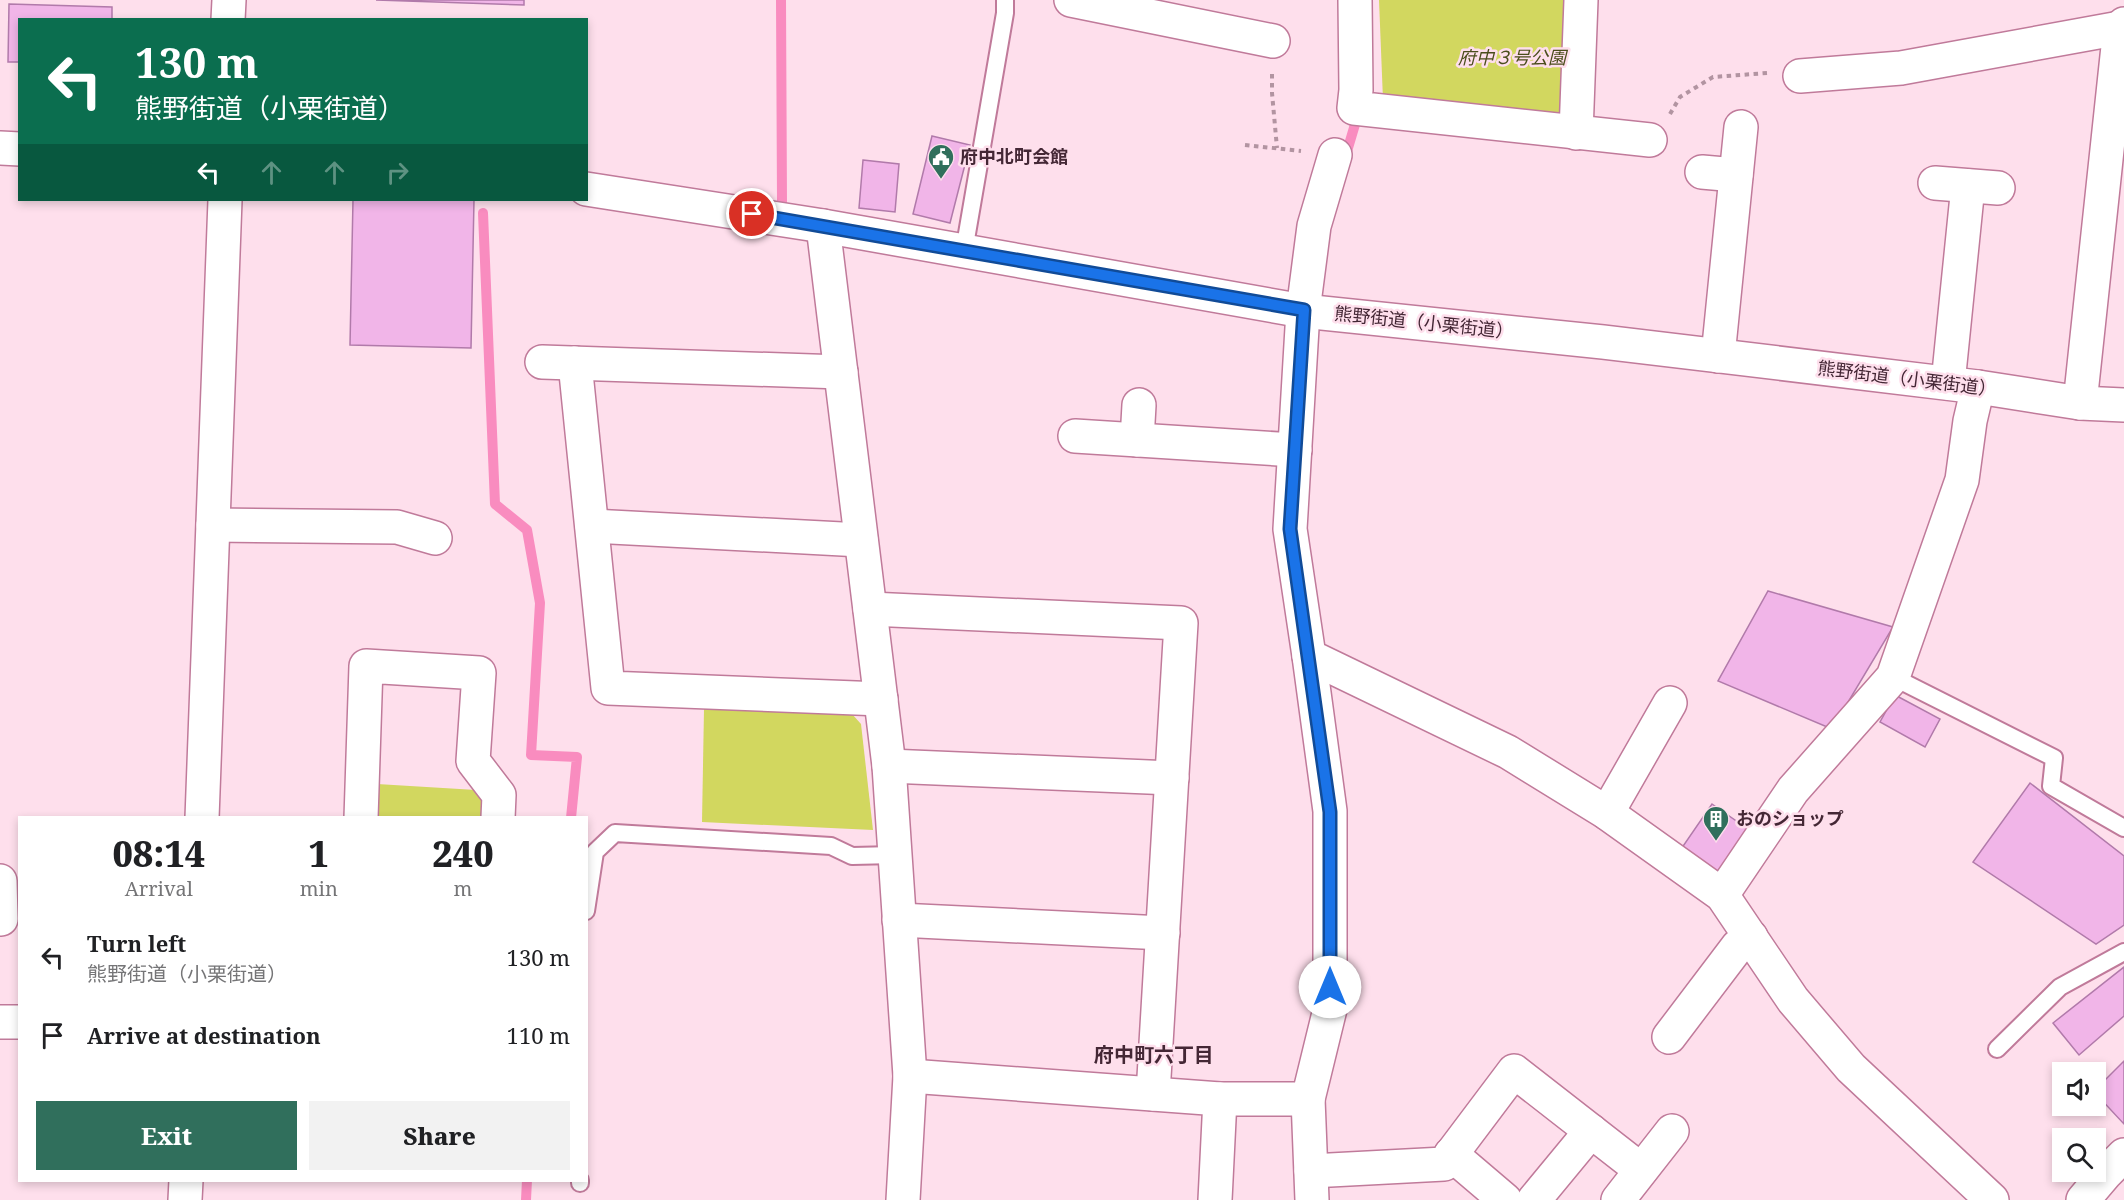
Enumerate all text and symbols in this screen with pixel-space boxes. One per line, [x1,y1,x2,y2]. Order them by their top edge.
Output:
text: 130 m [135,33,259,90]
icon: left [36,42,114,120]
park label: 府中３号公園 [1458,45,1569,69]
text: 熊野街道（小栗街道） [135,89,405,126]
public building icon: 府中北町会館 [926,142,956,180]
place label: 府中北町会館 [960,144,1068,168]
icon: left [192,156,225,189]
icon: ahead [255,156,288,189]
icon: ahead [318,156,351,189]
icon: right [381,156,414,189]
pin [726,188,777,239]
icon: arrive [735,197,768,230]
street label: 熊野街道（小栗街道） [1333,301,1515,343]
street label: 熊野街道（小栗街道） [1816,355,1998,401]
building icon: おのショップ [1701,804,1731,842]
place label: おのショップ [1736,806,1844,830]
text: 08:14 [112,829,205,878]
text: 1 [309,829,329,878]
text: 240 [432,829,494,878]
text: Arrival [125,875,193,902]
text: min [300,875,338,902]
text: m [454,875,472,902]
text: Turn left [87,928,186,958]
icon: left [36,941,69,974]
text: 130 m [507,942,570,972]
position arrow [1298,955,1362,1019]
text: 熊野街道（小栗街道） [87,960,287,987]
icon: arrive [36,1019,69,1052]
text: Arrive at destination [87,1020,321,1050]
text: 110 m [507,1020,570,1050]
district label: 府中町六丁目 [1094,1041,1214,1068]
map controls [2052,1062,2106,1182]
button: sound [2052,1062,2106,1116]
button: Exit [36,1101,297,1170]
button: Share [309,1101,570,1170]
button: search [2052,1128,2106,1182]

